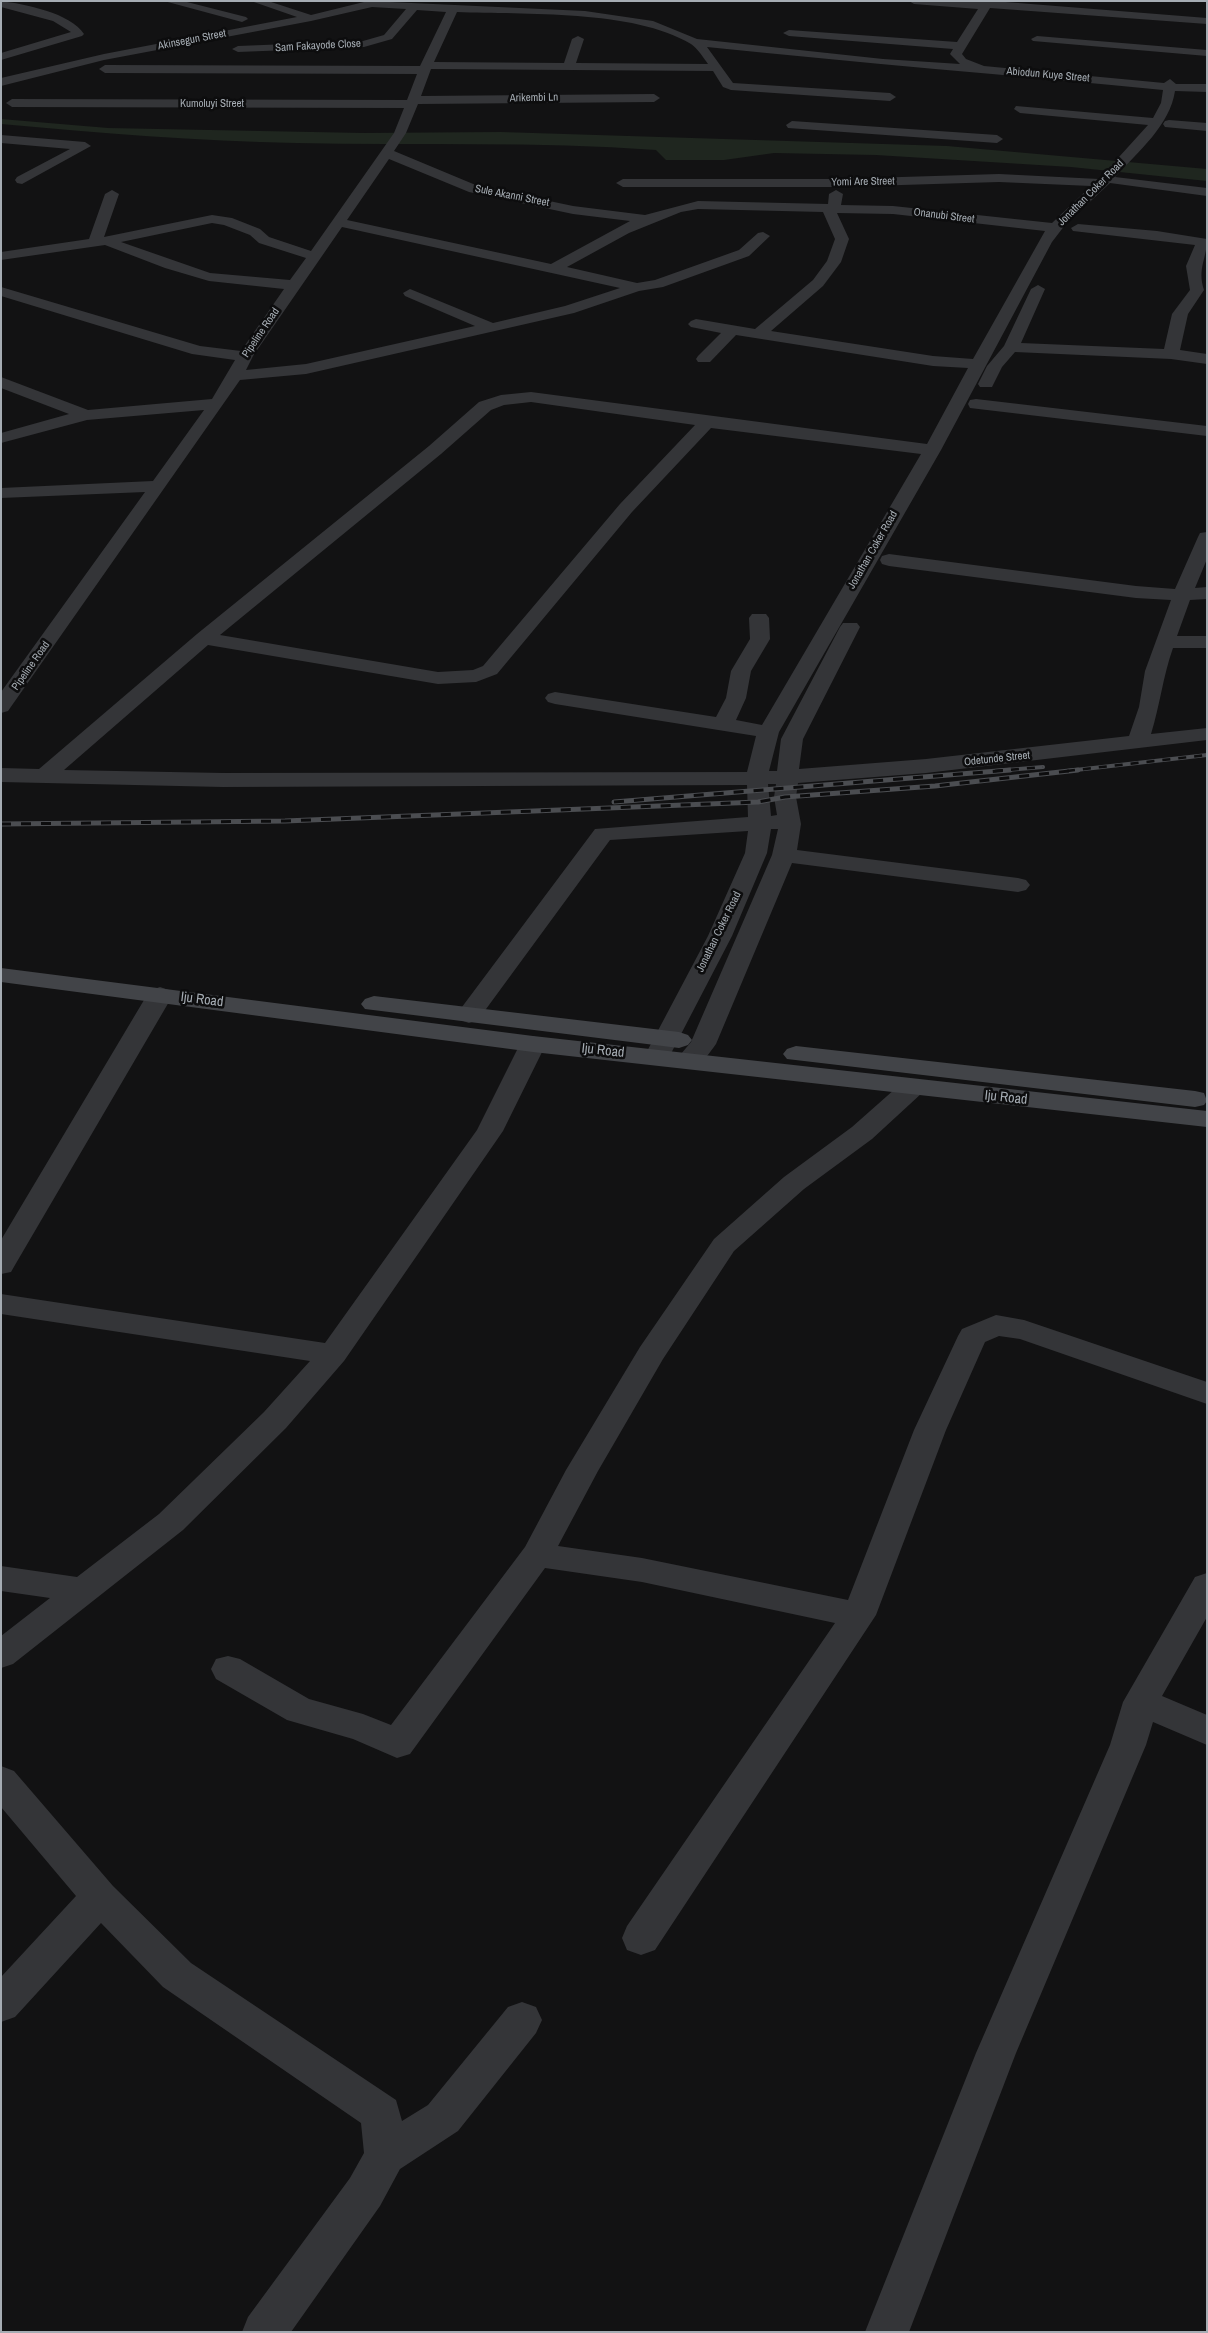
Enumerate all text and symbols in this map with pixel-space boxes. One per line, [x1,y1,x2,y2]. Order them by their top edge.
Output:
street label: Akinsegun Street [157,27,227,53]
street label: Sam Fakayode Close [275,37,361,55]
street label: Abiodun Kuye Street [1006,65,1090,85]
street label: Arikembi Ln [510,91,558,105]
street label: Kumoluyi Street [180,97,244,111]
street label: Jonathan Coker Road [1055,157,1127,229]
street label: Yomi Are Street [831,175,895,189]
street label: Sule Akanni Street [474,182,550,210]
street label: Onanubi Street [913,206,975,226]
street label: Pipeline Road [240,306,282,360]
street label: Jonathan Coker Road [845,509,901,591]
street label: Pipeline Road [9,639,53,693]
street label: Odetunde Street [963,749,1031,769]
street label: Jonathan Coker Road [694,890,744,974]
street label: Iju Road [180,989,224,1011]
street label: Iju Road [581,1040,625,1062]
street label: Iju Road [984,1087,1028,1109]

